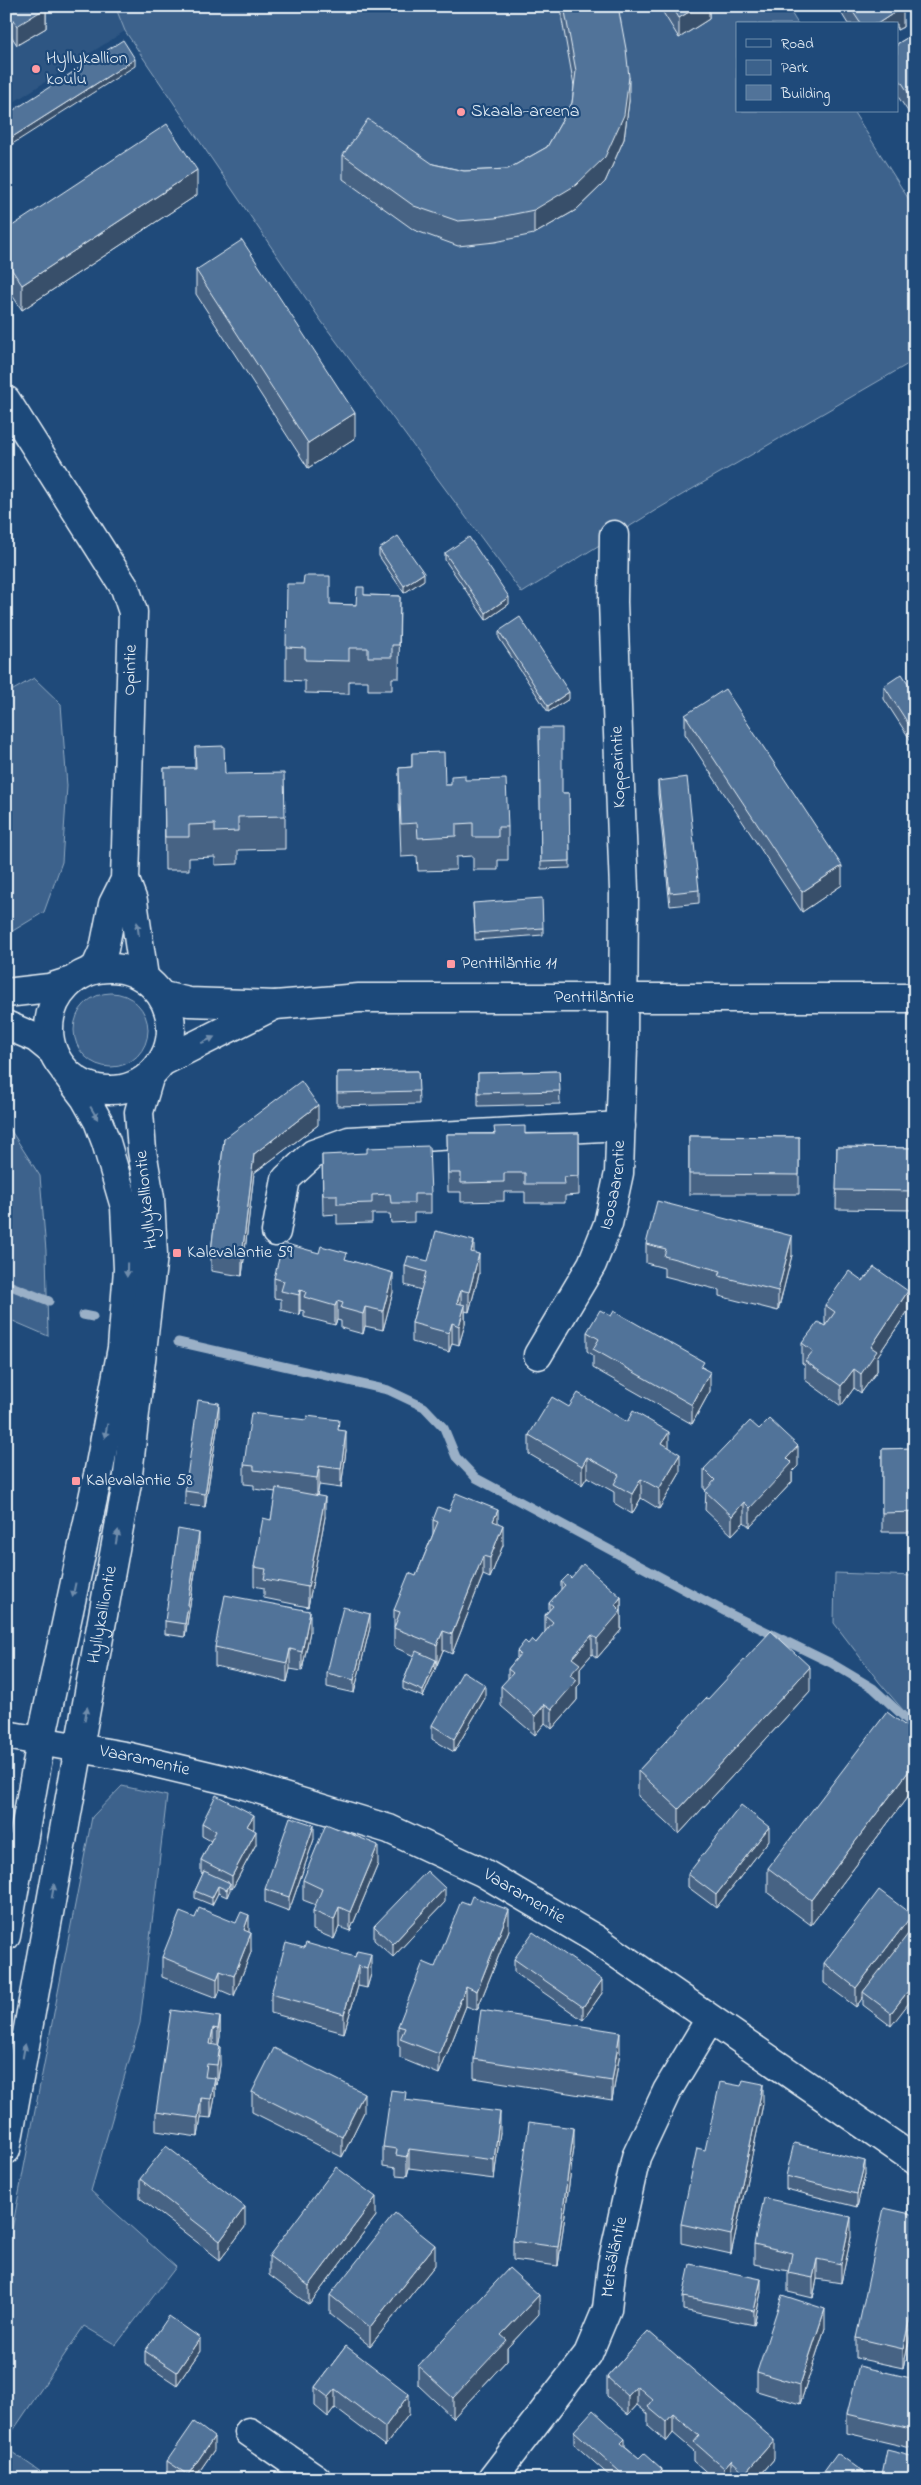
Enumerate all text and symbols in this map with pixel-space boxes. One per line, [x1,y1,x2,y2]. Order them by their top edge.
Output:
legend [736,22,898,112]
text: Road [781,33,814,55]
place label: Hyllykallion koulu [46,46,128,93]
text: Park [781,57,809,79]
marker: Hyllykallion koulu [30,63,42,75]
text: Building [780,83,830,106]
place label: Skaala-areena [471,99,579,125]
marker: Skaala-areena [455,106,467,118]
street label: Opintie [117,643,145,696]
street label: Kopparintie [605,724,633,809]
one-way arrow [134,921,142,937]
place label: Penttiläntie 11 [461,951,557,977]
marker: Penttiläntie 11 [445,958,457,970]
street label: Penttiläntie [554,985,635,1011]
one-way arrow [201,1035,215,1043]
one-way arrow [90,1106,98,1120]
street label: Isosaarentie [593,1139,633,1235]
street label: Hyllykalliontie [129,1148,165,1251]
place label: Kalevalantie 59 [187,1240,293,1266]
marker: Kalevalantie 59 [171,1247,183,1259]
one-way arrow [123,1262,131,1278]
one-way arrow [102,1423,110,1439]
place label: Kalevalantie 58 [86,1468,193,1494]
marker: Kalevalantie 58 [70,1475,82,1487]
one-way arrow [114,1528,122,1544]
street label: Hyllykalliontie [81,1563,125,1666]
one-way arrow [70,1583,78,1599]
one-way arrow [82,1706,90,1722]
street label: Vaaramentie [96,1739,193,1784]
street label: Vaaramentie [477,1862,571,1932]
one-way arrow [50,1883,58,1899]
one-way arrow [21,2042,29,2058]
street label: Metsäläntie [595,2213,635,2299]

